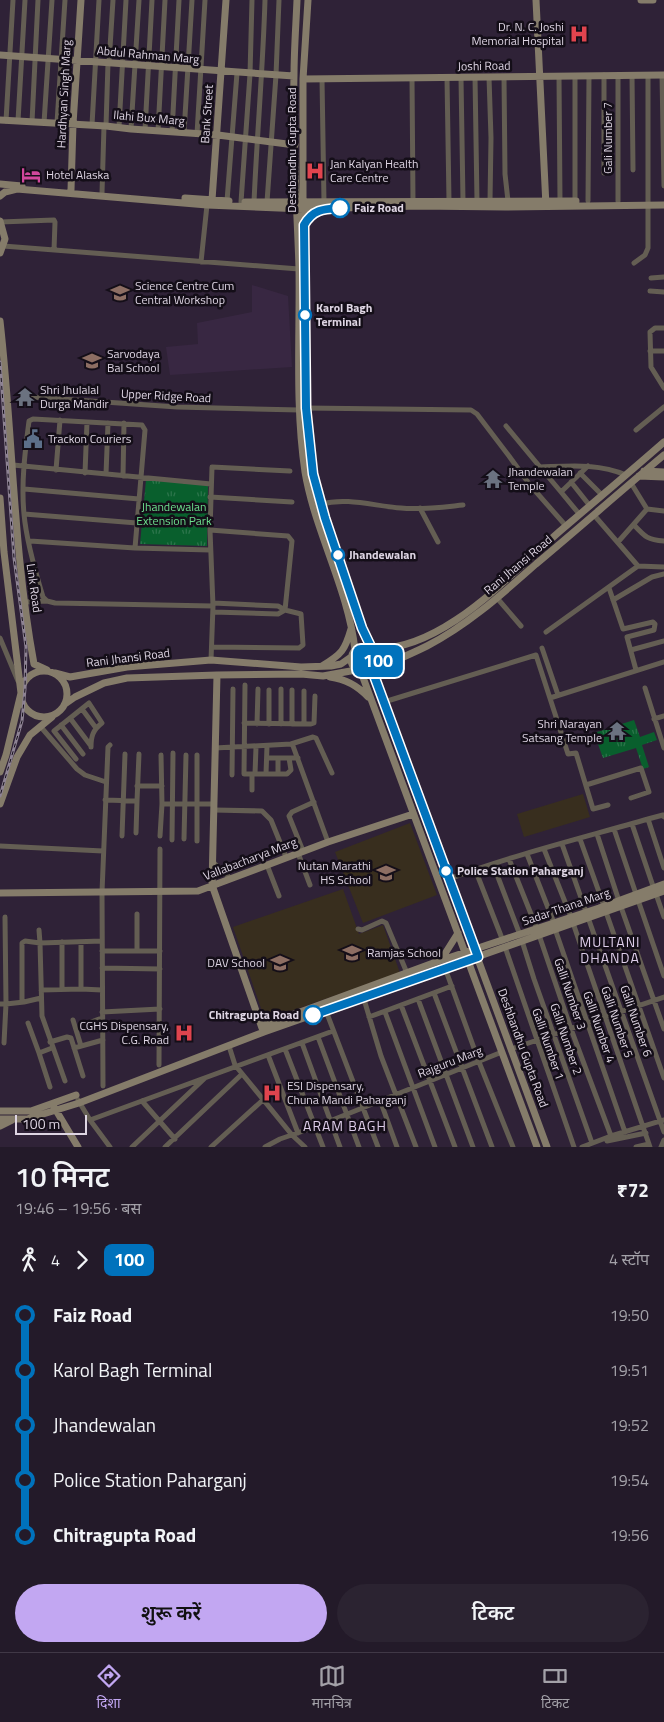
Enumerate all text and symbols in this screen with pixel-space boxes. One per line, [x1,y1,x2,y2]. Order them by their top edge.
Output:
place label: Dr. N. C. Joshi Memorial Hospital [471,17,564,50]
hospital icon: Dr. N. C. Joshi Memorial Hospital [568,23,590,45]
street label: Hardhyan Singh Marg [51,39,76,149]
street label: Abdul Rahman Marg [96,41,200,68]
street label: Joshi Road [457,56,511,75]
street label: Bank Street [195,83,218,144]
street label: Deshbandhu Gupta Road [282,87,301,213]
street label: Gali Number 7 [598,102,617,174]
street label: Ilahi Bux Marg [113,105,186,130]
place label: Jan Kalyan Health Care Centre [330,154,419,187]
hospital icon: Jan Kalyan Health Care Centre [304,160,326,182]
hotel icon: Hotel Alaska [20,164,42,186]
place label: Hotel Alaska [46,165,109,184]
marker: Faiz Road [330,198,350,218]
place label: Faiz Road [354,198,404,217]
place label: Science Centre Cum Central Workshop [135,276,234,309]
school or university icon: Science Centre Cum Central Workshop [109,282,131,304]
place label: Karol Bagh Terminal [316,298,372,331]
marker: Karol Bagh Terminal [298,308,312,322]
place label: Sarvodaya Bal School [107,344,160,377]
school or university icon: Sarvodaya Bal School [81,350,103,372]
place label: Shri Jhulalal Durga Mandir [40,380,109,413]
street label: Upper Ridge Road [120,384,212,407]
temple icon: Shri Jhulalal Durga Mandir [14,386,36,408]
public building icon: Trackon Couriers [22,428,44,450]
place label: Trackon Couriers [48,429,132,448]
place label: Jhandewalan Temple [508,462,573,495]
temple icon: Jhandewalan Temple [482,468,504,490]
park label: Jhandewalan Extension Park [136,497,212,530]
street label: Rani Jhansi Road [479,530,556,599]
place label: Jhandewalan [349,545,416,564]
marker: Jhandewalan [331,548,345,562]
street label: Link Road [22,562,47,614]
street label: Rani Jhansi Road [85,643,171,672]
line badge: 100 [349,645,407,677]
text: 100 [363,647,393,674]
place label: Shri Narayan Satsang Temple [522,714,602,747]
temple icon: Shri Narayan Satsang Temple [606,720,628,742]
street label: Vallabacharya Marg [200,832,299,885]
place label: Nutan Marathi HS School [298,856,371,889]
place label: Police Station Paharganj [457,861,584,880]
school or university icon: Nutan Marathi HS School [375,862,397,884]
marker: Police Station Paharganj [439,864,453,878]
street label: Sadar Thana Marg [519,883,612,930]
district label: MULTANI DHANDA [579,931,641,968]
school or university icon: Ramjas School [341,942,363,964]
place label: Ramjas School [367,943,441,962]
school or university icon: DAV School [269,952,291,974]
place label: DAV School [207,953,265,972]
street label: Galli Number 3 [549,955,592,1032]
street label: Galli Number 6 [615,982,658,1059]
street label: Galli Number 5 [596,983,639,1060]
street label: Deshbandhu Gupta Road [493,986,554,1110]
street label: Galli Number 4 [578,988,621,1065]
street label: Galli Number 2 [545,1000,588,1077]
place label: Chitragupta Road [209,1005,299,1024]
marker: Chitragupta Road [303,1005,323,1025]
street label: Galli Number 1 [527,1005,570,1082]
place label: CGHS Dispensary, C.G. Road [79,1016,169,1049]
hospital icon: CGHS Dispensary, C.G. Road [173,1022,195,1044]
street label: Rajguru Marg [415,1040,485,1083]
place label: ESI Dispensary, Chuna Mandi Paharganj [287,1076,406,1109]
hospital icon: ESI Dispensary, Chuna Mandi Paharganj [261,1082,283,1104]
scale bar [15,1112,88,1135]
text: 100 m [22,1113,60,1134]
district label: ARAM BAGH [303,1115,387,1136]
text: 10 मिनट [15,1155,109,1198]
text: ₹72 [617,1175,649,1204]
text: 19:46 – 19:56 · बस [15,1196,141,1220]
icon: walk [15,1246,43,1274]
icon: forward [68,1246,96,1274]
text: 100 [114,1246,144,1273]
text: 4 स्टॉप [609,1247,649,1271]
text: 4 [51,1248,60,1272]
text: Faiz Road [53,1300,132,1329]
text: 19:50 [610,1303,649,1327]
text: Karol Bagh Terminal [53,1355,212,1384]
text: 19:51 [610,1358,649,1382]
text: Jhandewalan [53,1410,156,1439]
text: 19:52 [610,1413,649,1437]
text: Police Station Paharganj [53,1465,247,1494]
text: 19:54 [610,1468,649,1492]
text: Chitragupta Road [53,1520,196,1549]
text: 19:56 [610,1523,649,1547]
button: शुरू करें [15,1584,327,1642]
button: टिकट [337,1584,649,1642]
tab: दिशा [95,1662,123,1714]
tab: मानचित्र [312,1662,352,1714]
tab: टिकट [541,1662,569,1714]

